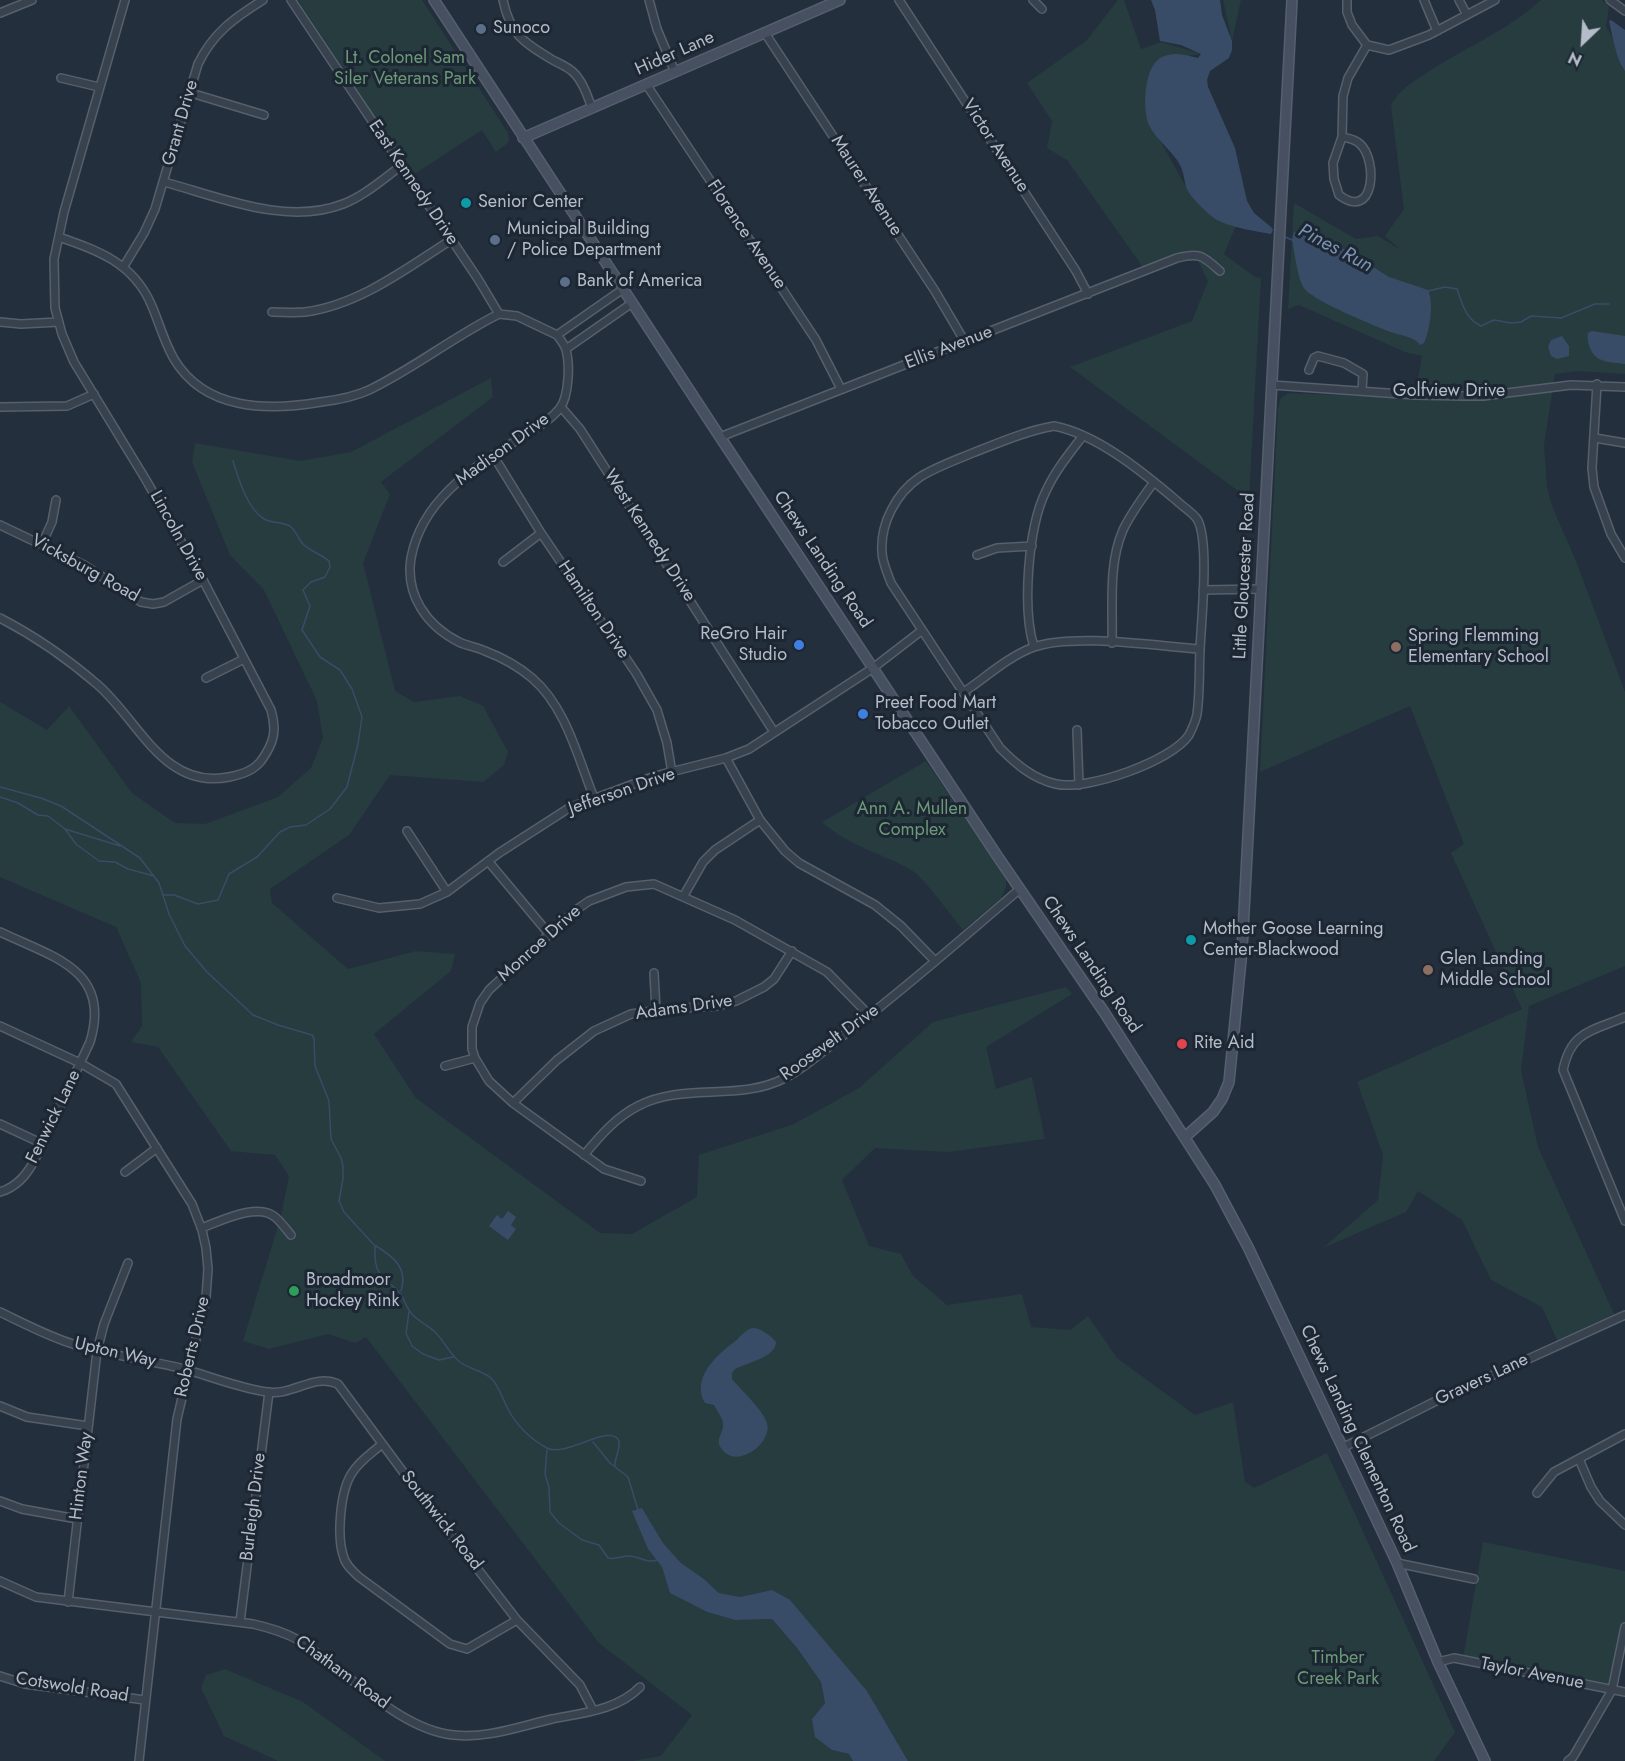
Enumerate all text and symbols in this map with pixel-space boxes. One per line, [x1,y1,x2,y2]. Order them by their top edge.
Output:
north arrow [1553,12,1613,72]
place label: Sunoco [493,18,550,40]
marker: Sunoco [474,22,488,36]
street label: Hider Lane [632,27,718,81]
text: N [1565,46,1586,72]
park label: Lt. Colonel Sam Siler Veterans Park [334,48,476,90]
street label: Grant Drive [158,78,204,168]
street label: Victor Avenue [957,95,1033,197]
street label: East Kennedy Drive [363,116,463,250]
street label: Maurer Avenue [825,132,907,240]
street label: Florence Avenue [702,176,790,294]
place label: Senior Center [478,192,583,214]
marker: Senior Center [459,196,473,210]
place label: Municipal Building / Police Department [507,219,661,262]
water label: Pines Run [1294,219,1376,279]
marker: Municipal Building / Police Department [488,233,502,247]
place label: Bank of America [577,271,702,293]
marker: Bank of America [558,275,572,289]
street label: Ellis Avenue [902,322,996,374]
street label: Golfview Drive [1393,381,1505,403]
street label: Madison Drive [452,409,554,491]
street label: West Kennedy Drive [598,466,700,606]
street label: Lincoln Drive [144,487,212,585]
street label: Chews Landing Road [768,487,876,633]
street label: Little Gloucester Road [1230,492,1260,660]
street label: Vicksburg Road [27,530,143,608]
street label: Hamilton Drive [552,557,634,663]
place label: ReGro Hair Studio [700,624,787,666]
place label: Spring Flemming Elementary School [1408,626,1549,668]
marker: ReGro Hair Studio [792,638,806,652]
marker: Spring Flemming Elementary School [1389,640,1403,654]
place label: Preet Food Mart Tobacco Outlet [875,693,996,736]
marker: Preet Food Mart Tobacco Outlet [856,707,870,721]
street label: Jefferson Drive [566,764,678,820]
park label: Ann A. Mullen Complex [857,799,967,842]
street label: Chews Landing Road [1037,892,1145,1038]
street label: Monroe Drive [494,901,586,987]
place label: Mother Goose Learning Center-Blackwood [1203,919,1384,962]
marker: Mother Goose Learning Center-Blackwood [1184,933,1198,947]
place label: Glen Landing Middle School [1440,949,1550,992]
marker: Glen Landing Middle School [1421,963,1435,977]
street label: Adams Drive [634,991,734,1025]
street label: Roosevelt Drive [776,1000,884,1086]
place label: Rite Aid [1194,1033,1255,1055]
marker: Rite Aid [1175,1037,1189,1051]
street label: Fenwick Lane [22,1067,86,1167]
place label: Broadmoor Hockey Rink [306,1270,399,1312]
marker: Broadmoor Hockey Rink [287,1284,301,1298]
street label: Roberts Drive [171,1295,215,1399]
street label: Chews Landing Clementon Road [1295,1322,1419,1556]
street label: Upton Way [72,1333,158,1373]
street label: Gravers Lane [1432,1349,1532,1411]
street label: Hinton Way [66,1431,98,1521]
street label: Burleigh Drive [237,1452,271,1562]
street label: Southwick Road [395,1467,487,1575]
street label: Chatham Road [291,1632,393,1714]
park label: Timber Creek Park [1297,1648,1379,1690]
street label: Taylor Avenue [1479,1653,1585,1695]
street label: Cotswold Road [14,1668,130,1708]

